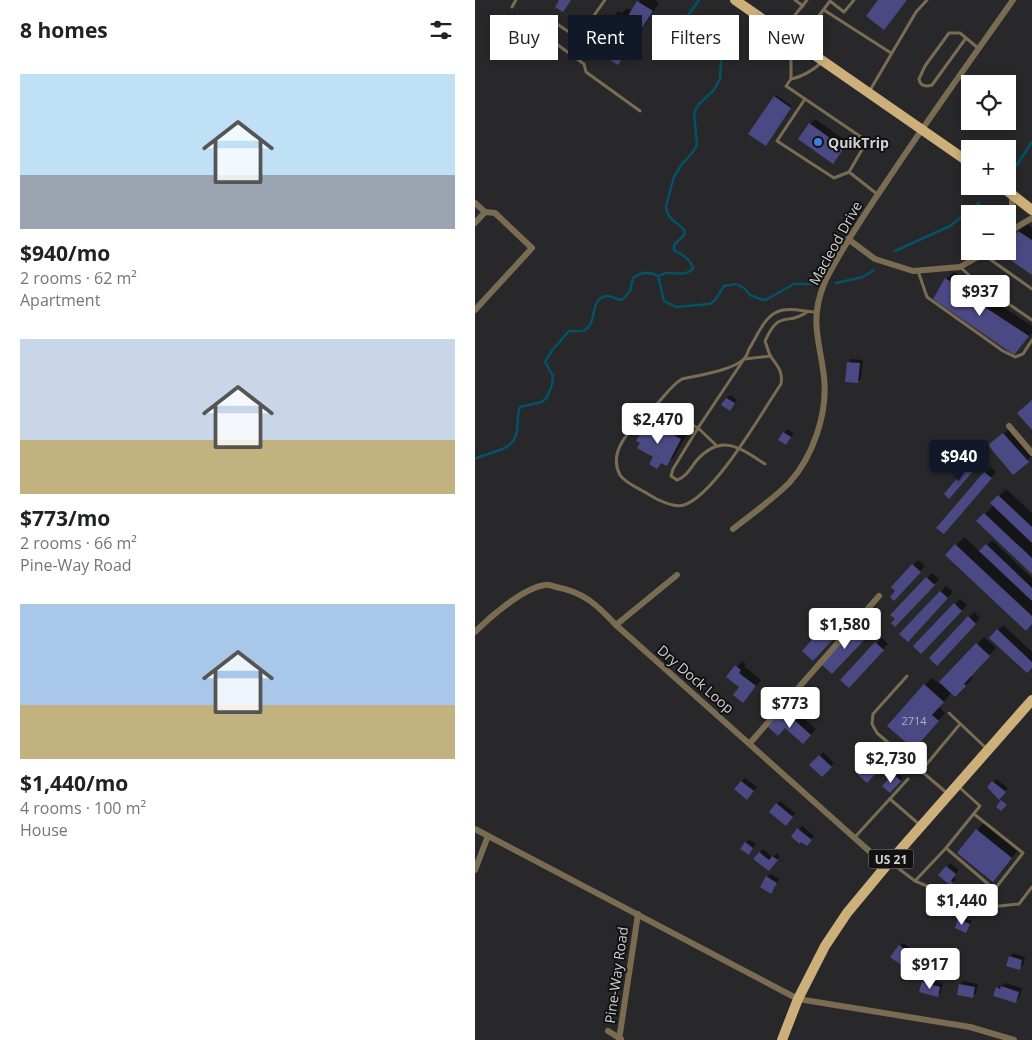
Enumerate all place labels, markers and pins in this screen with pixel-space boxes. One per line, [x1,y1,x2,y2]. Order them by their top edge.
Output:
place label: QuikTrip [828,133,889,152]
marker: QuikTrip [812,136,824,148]
pin: $937 [950,274,1010,317]
pin: $2,470 [617,402,699,445]
pin: $940 [929,440,989,482]
pin: $1,580 [804,608,886,650]
pin: $773 [760,686,820,729]
pin: $2,730 [850,742,932,784]
pin: $1,440 [921,884,1003,926]
pin: $917 [900,948,960,990]

